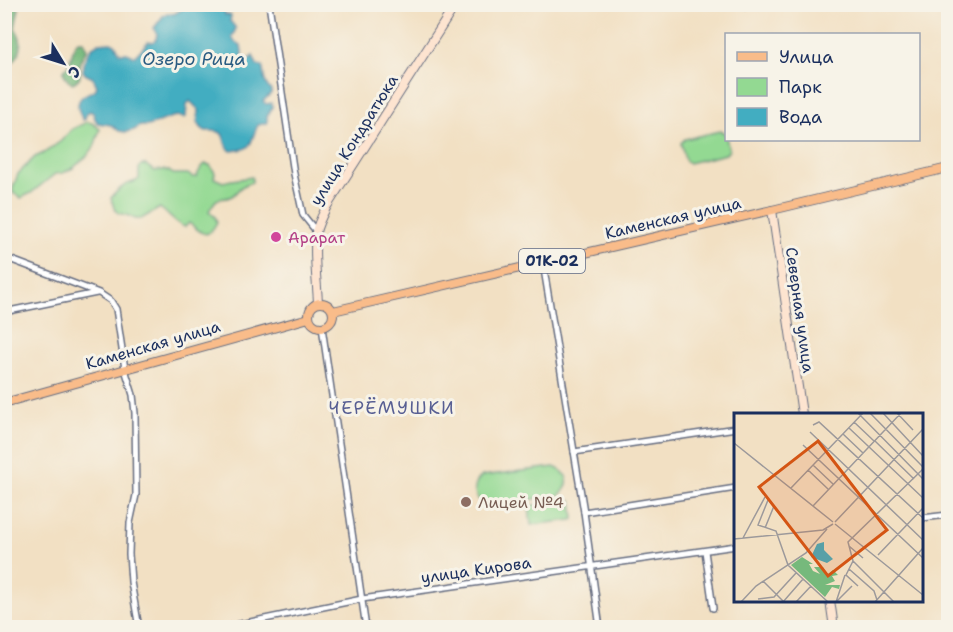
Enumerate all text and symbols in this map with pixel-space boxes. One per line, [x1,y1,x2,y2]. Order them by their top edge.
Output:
north arrow [33,33,93,93]
legend [725,33,920,141]
text: Улица [779,45,833,69]
water label: Озеро Рица [142,47,246,71]
text: С [63,62,86,82]
street label: улица Кондратюка [305,71,403,209]
text: Парк [779,75,822,99]
text: Вода [779,105,822,129]
street label: Каменская улица [603,192,743,244]
place label: Арарат [288,227,346,248]
marker: Арарат [269,230,283,244]
street label: Северная улица [781,246,819,374]
road number: 01К-02 [519,249,585,273]
street label: Каменская улица [83,316,223,374]
district label: ЧЕРЁМУШКИ [329,396,455,420]
inset map [734,413,923,602]
place label: Лицей №4 [478,492,564,513]
marker: Лицей №4 [459,495,473,509]
street label: улица Кирова [420,552,532,588]

